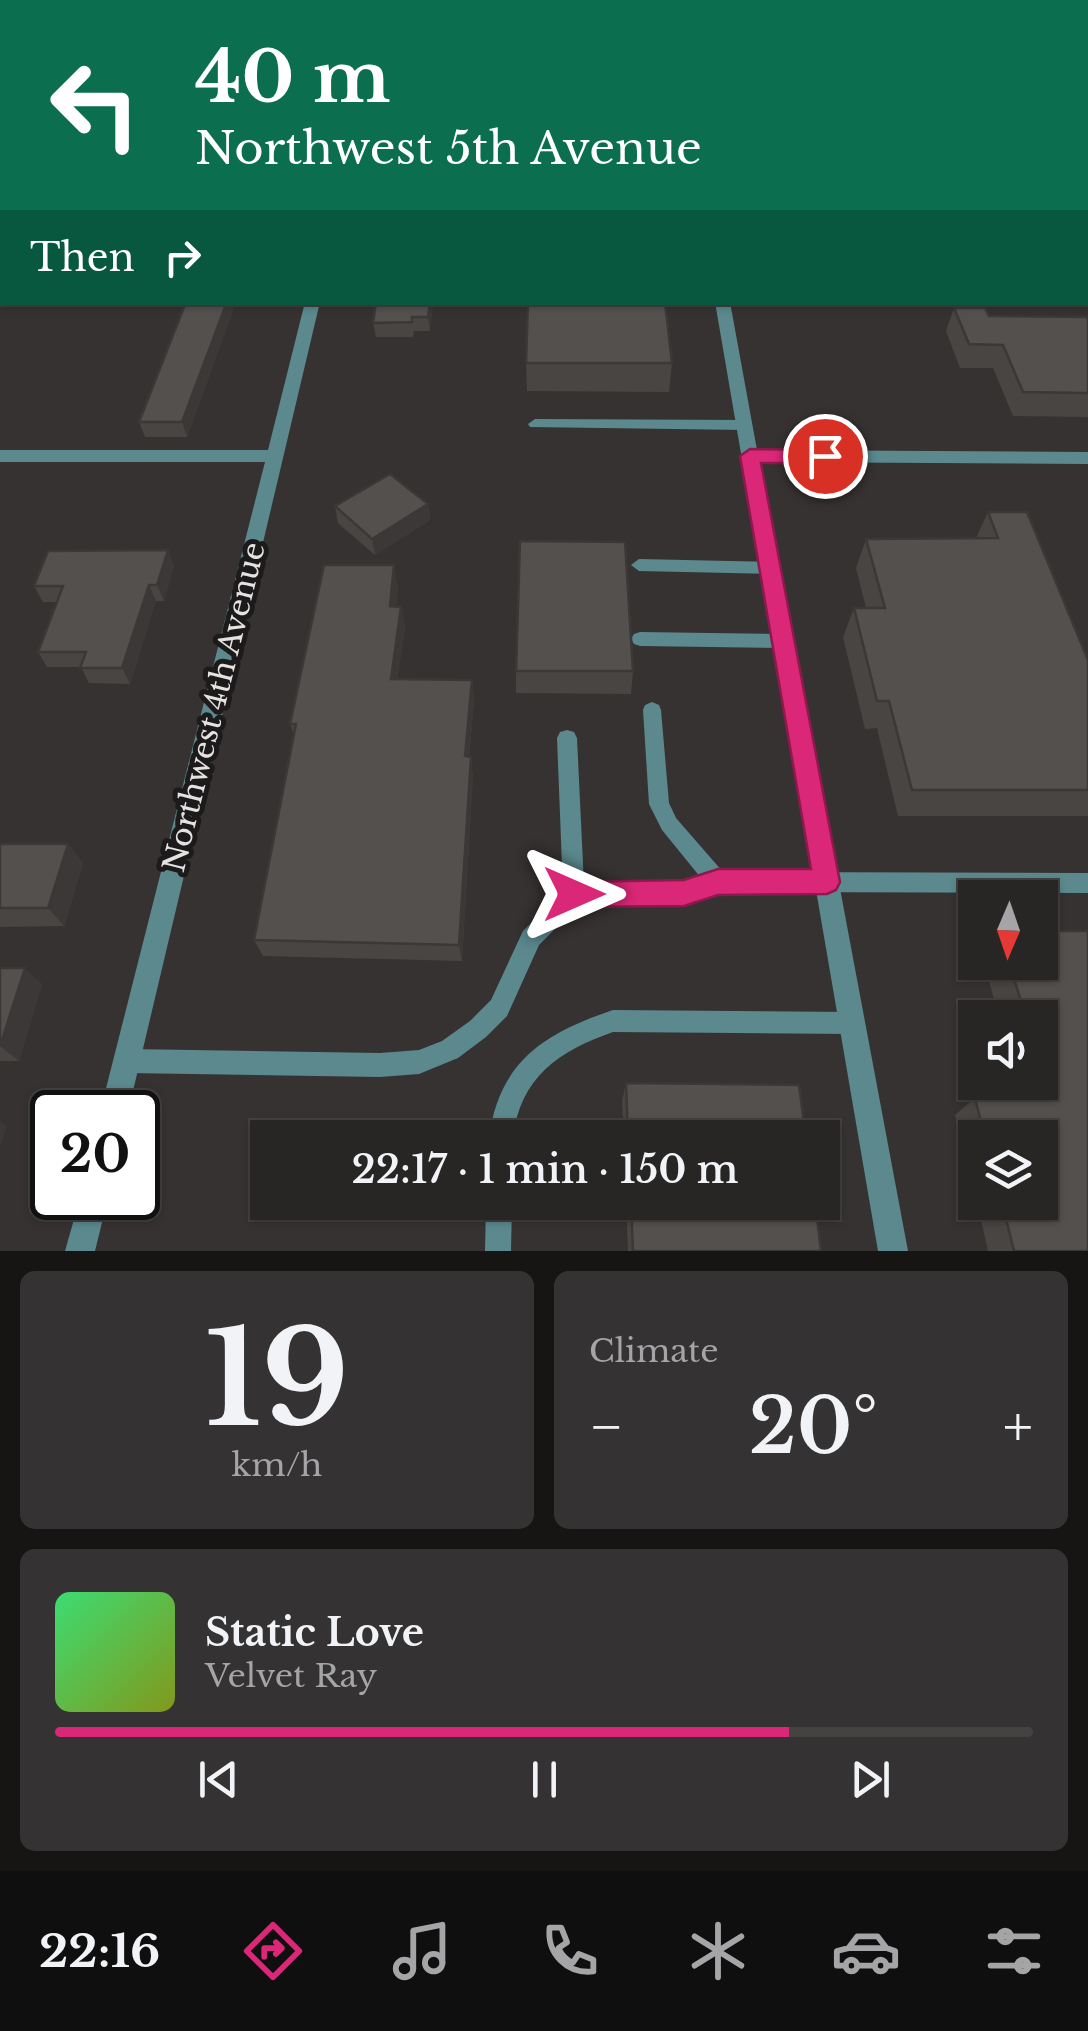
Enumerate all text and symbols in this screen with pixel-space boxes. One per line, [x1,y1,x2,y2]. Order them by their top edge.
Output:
text: 40 m [195,34,390,121]
icon: left [30,40,160,170]
text: Northwest 5th Avenue [195,120,702,176]
icon: right [155,230,210,285]
text: Then [30,234,135,281]
pin [783,414,868,499]
icon: arrive [798,429,853,484]
street label: Northwest 4th Avenue [155,538,273,876]
position arrow [522,842,626,946]
north arrow [958,880,1058,980]
map controls [958,880,1058,1220]
button: sound [958,1000,1058,1100]
speed limit sign: 20 [30,1090,160,1220]
button: layers [958,1120,1058,1220]
text: 22:17 · 1 min · 150 m [351,1146,739,1193]
text: 19 [205,1299,349,1460]
text: Climate [589,1331,718,1371]
text: 20° [749,1380,878,1473]
text: − [589,1393,624,1461]
text: + [1003,1393,1033,1461]
text: km/h [232,1445,322,1485]
text: Static Love [205,1609,424,1656]
text: Velvet Ray [205,1656,377,1696]
icon: previous [191,1752,246,1807]
icon: pause [517,1752,572,1807]
icon: next [843,1752,898,1807]
icon: directions [238,1916,308,1986]
icon: music [387,1916,457,1986]
icon: phone [535,1916,605,1986]
icon: climate [683,1916,753,1986]
icon: car [831,1916,901,1986]
icon: filters [979,1916,1049,1986]
text: 22:16 [39,1923,160,1979]

